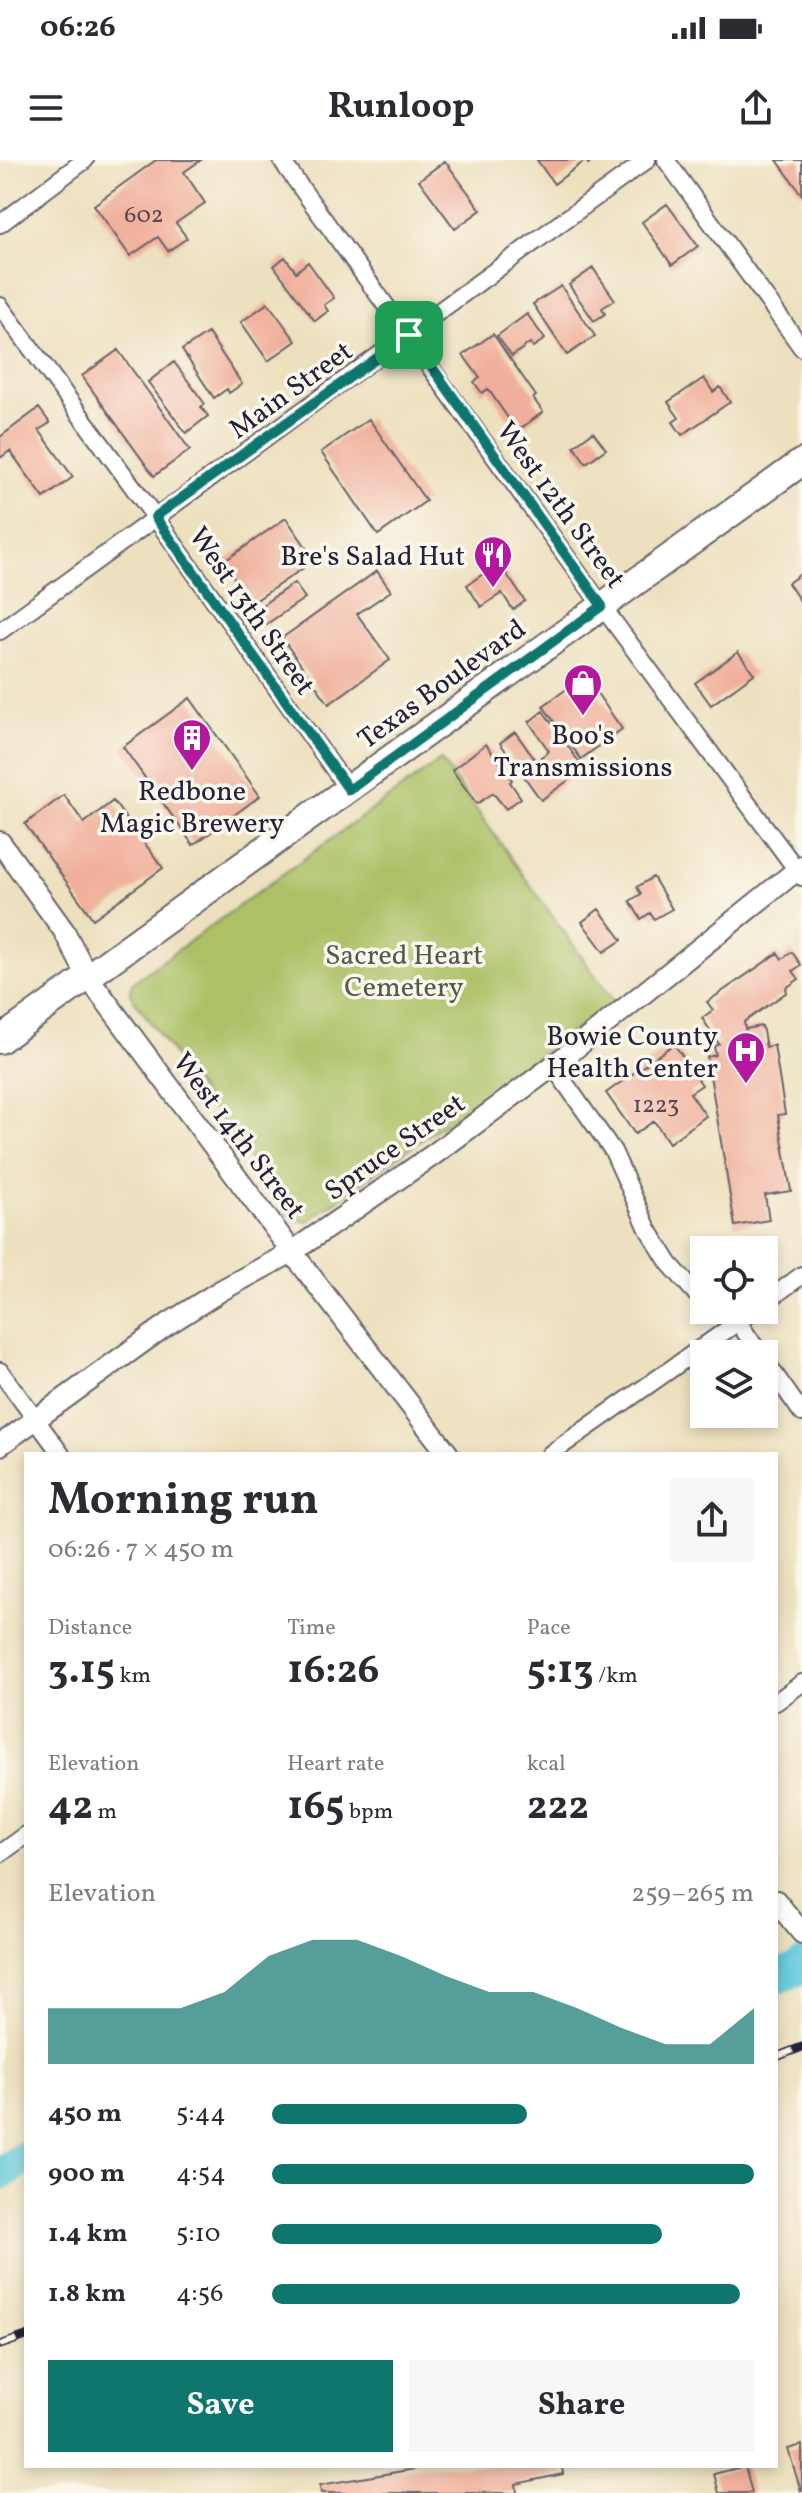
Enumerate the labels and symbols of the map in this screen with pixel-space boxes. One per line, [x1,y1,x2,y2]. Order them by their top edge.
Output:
house number: 602 [124,199,164,233]
pin [375,301,443,369]
street label: Main Street [222,333,361,449]
street label: West 12th Street [486,414,634,597]
street label: West 13th Street [178,519,323,703]
restaurant icon: Bre's Salad Hut [472,534,514,589]
place label: Bre's Salad Hut [280,538,465,577]
street label: Texas Boulevard [350,611,535,759]
shop icon: Boo's Transmissions [562,662,604,717]
building icon: Redbone Magic Brewery [171,717,213,772]
place label: Boo's Transmissions [494,717,672,788]
place label: Redbone Magic Brewery [100,773,284,844]
park label: Sacred Heart Cemetery [325,937,483,1008]
place label: Bowie County Health Center [546,1018,718,1089]
hospital icon: Bowie County Health Center [725,1030,767,1085]
street label: West 14th Street [162,1045,314,1228]
street label: Spruce Street [317,1085,474,1211]
house number: 1223 [633,1089,679,1123]

